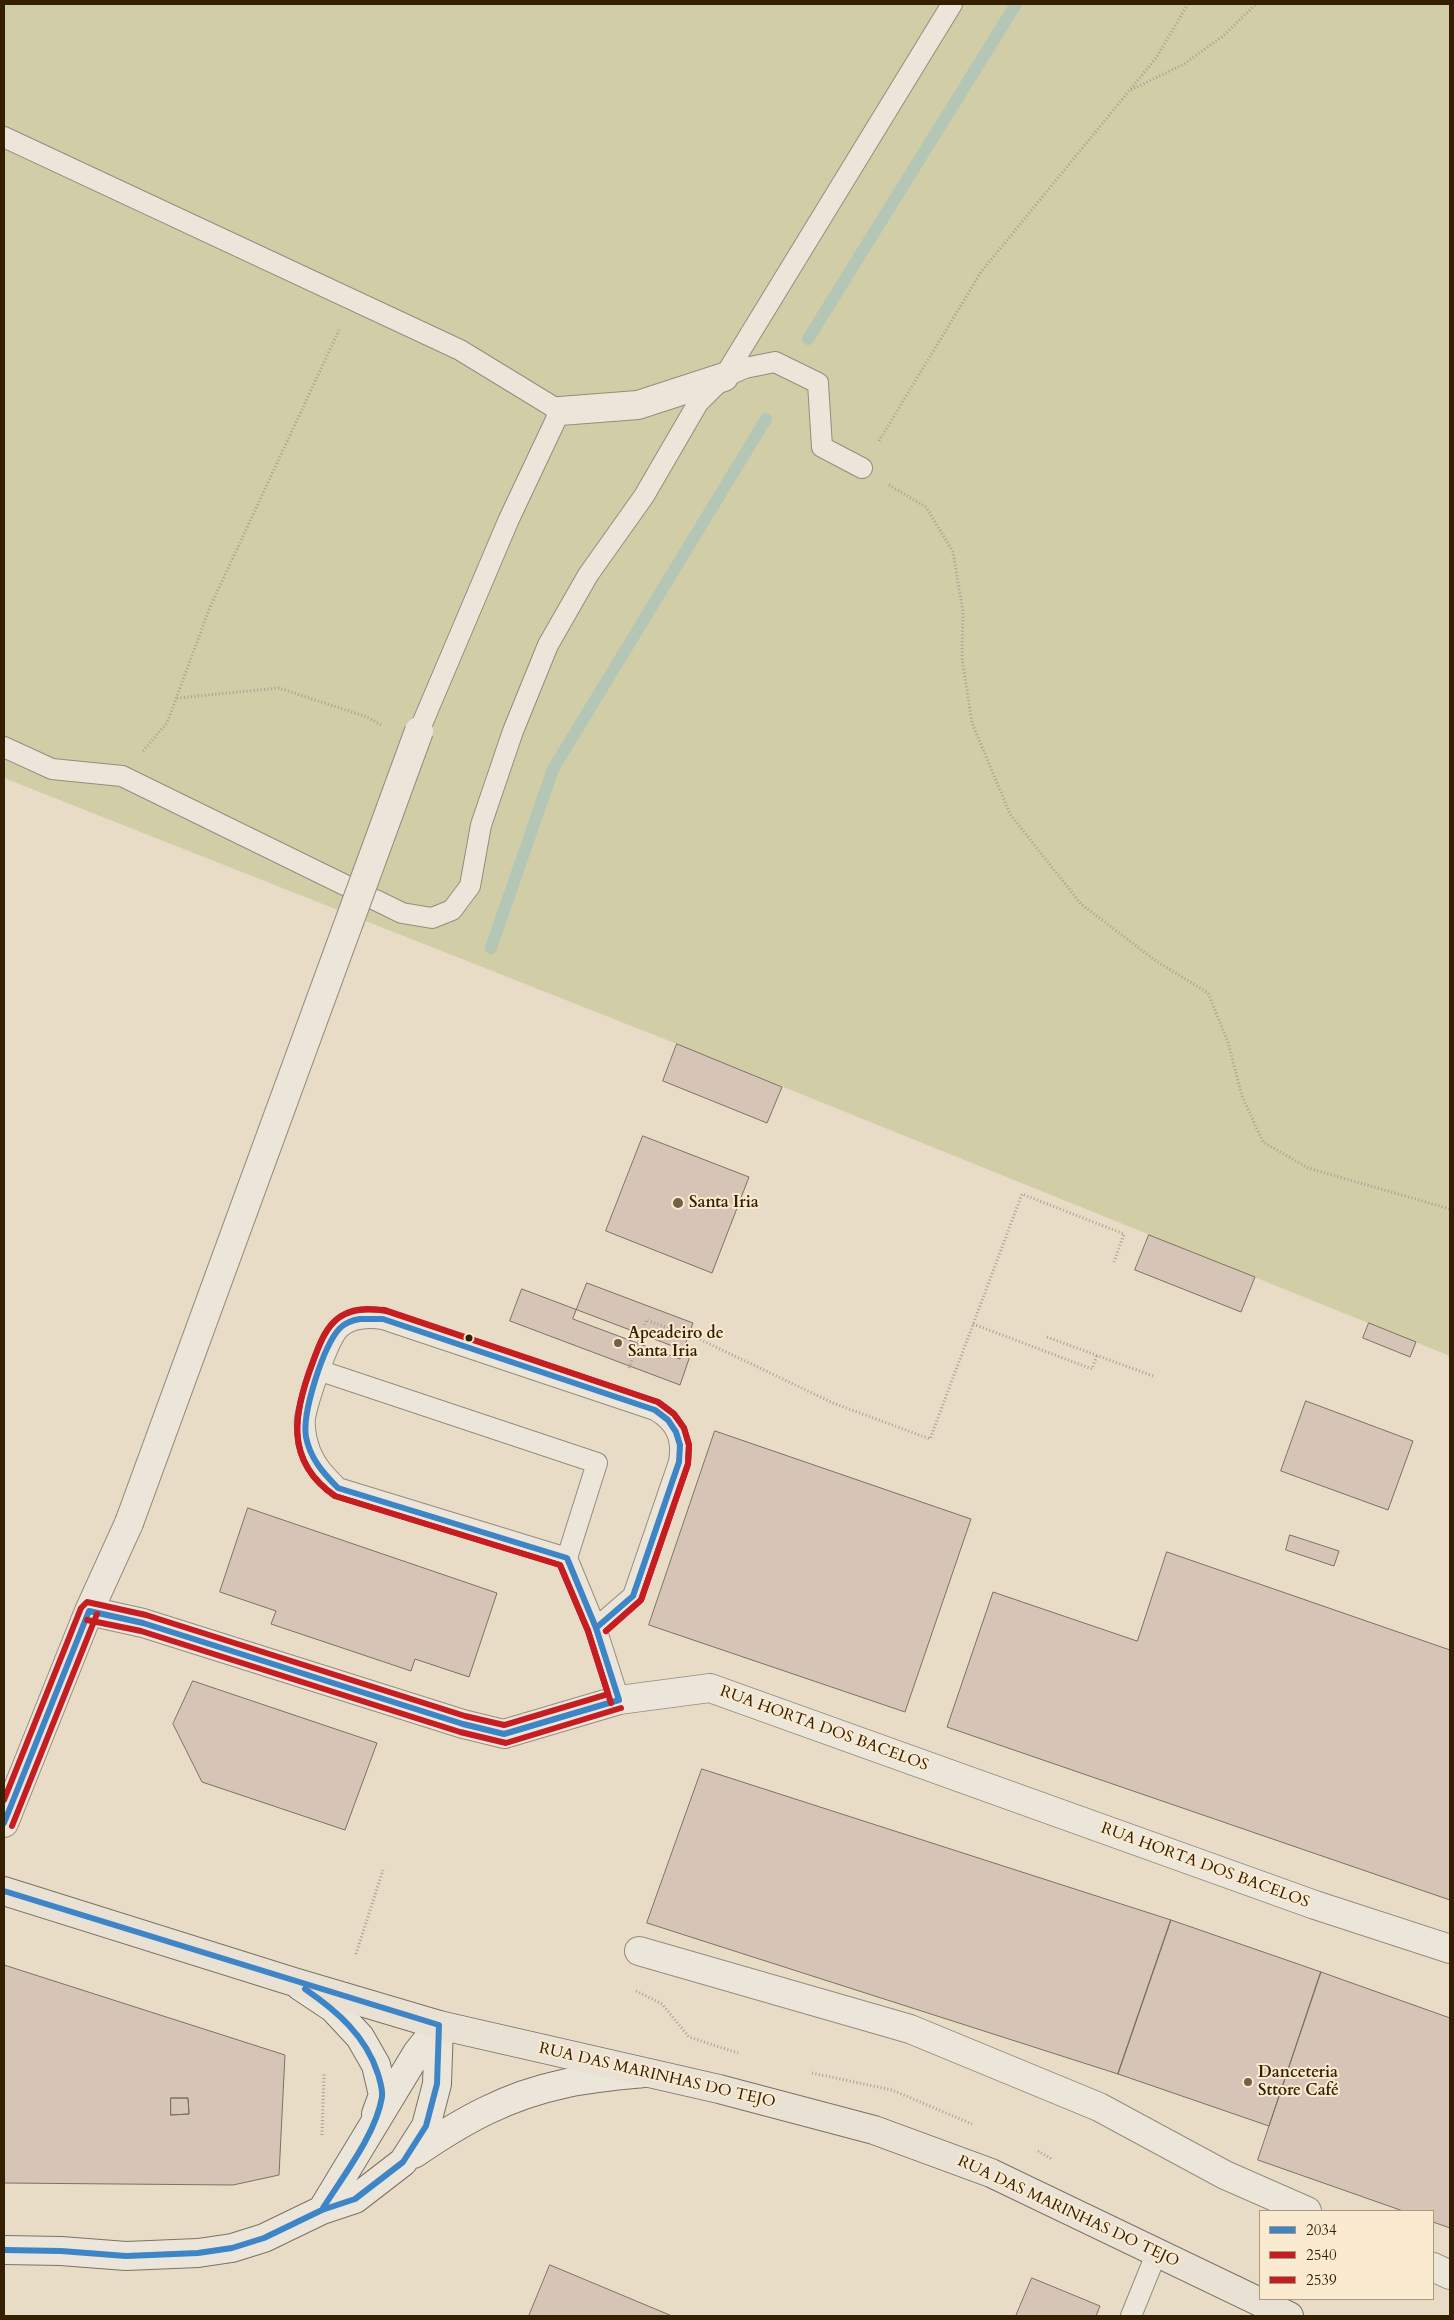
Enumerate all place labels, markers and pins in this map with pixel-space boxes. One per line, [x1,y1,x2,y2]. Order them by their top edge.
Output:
place label: Santa Iria [689,1193,759,1213]
marker: Santa Iria [671,1196,685,1210]
place label: Apeadeiro de Santa Iria [628,1324,724,1362]
unlabelled marker [464,1333,474,1343]
marker: Apeadeiro de Santa Iria [612,1337,624,1349]
place label: Danceteria Sttore Café [1258,2063,1339,2101]
marker: Danceteria Sttore Café [1242,2076,1254,2088]

